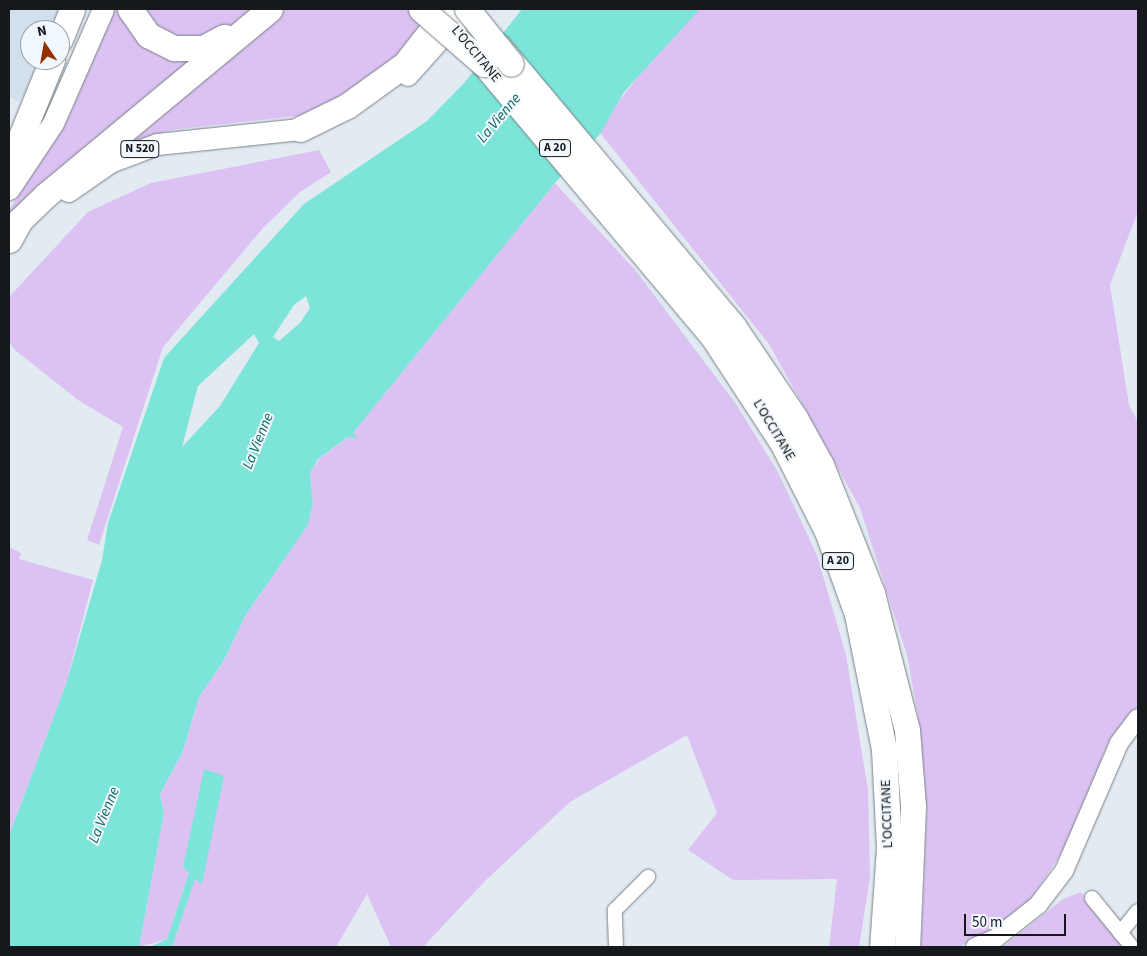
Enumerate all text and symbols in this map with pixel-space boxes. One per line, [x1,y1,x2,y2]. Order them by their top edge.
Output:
north arrow [20,20,70,70]
text: N [35,21,49,42]
street label: L'OCCITANE [448,22,504,86]
water label: La Vienne [473,90,525,146]
road number: A 20 [539,138,571,158]
road number: N 520 [120,140,160,158]
street label: L'OCCITANE [749,396,799,464]
water label: La Vienne [239,410,277,472]
road number: A 20 [822,552,854,570]
street label: L'OCCITANE [877,779,897,849]
water label: La Vienne [85,784,123,846]
scale bar [967,904,1070,936]
text: 50 m [972,912,1002,933]

